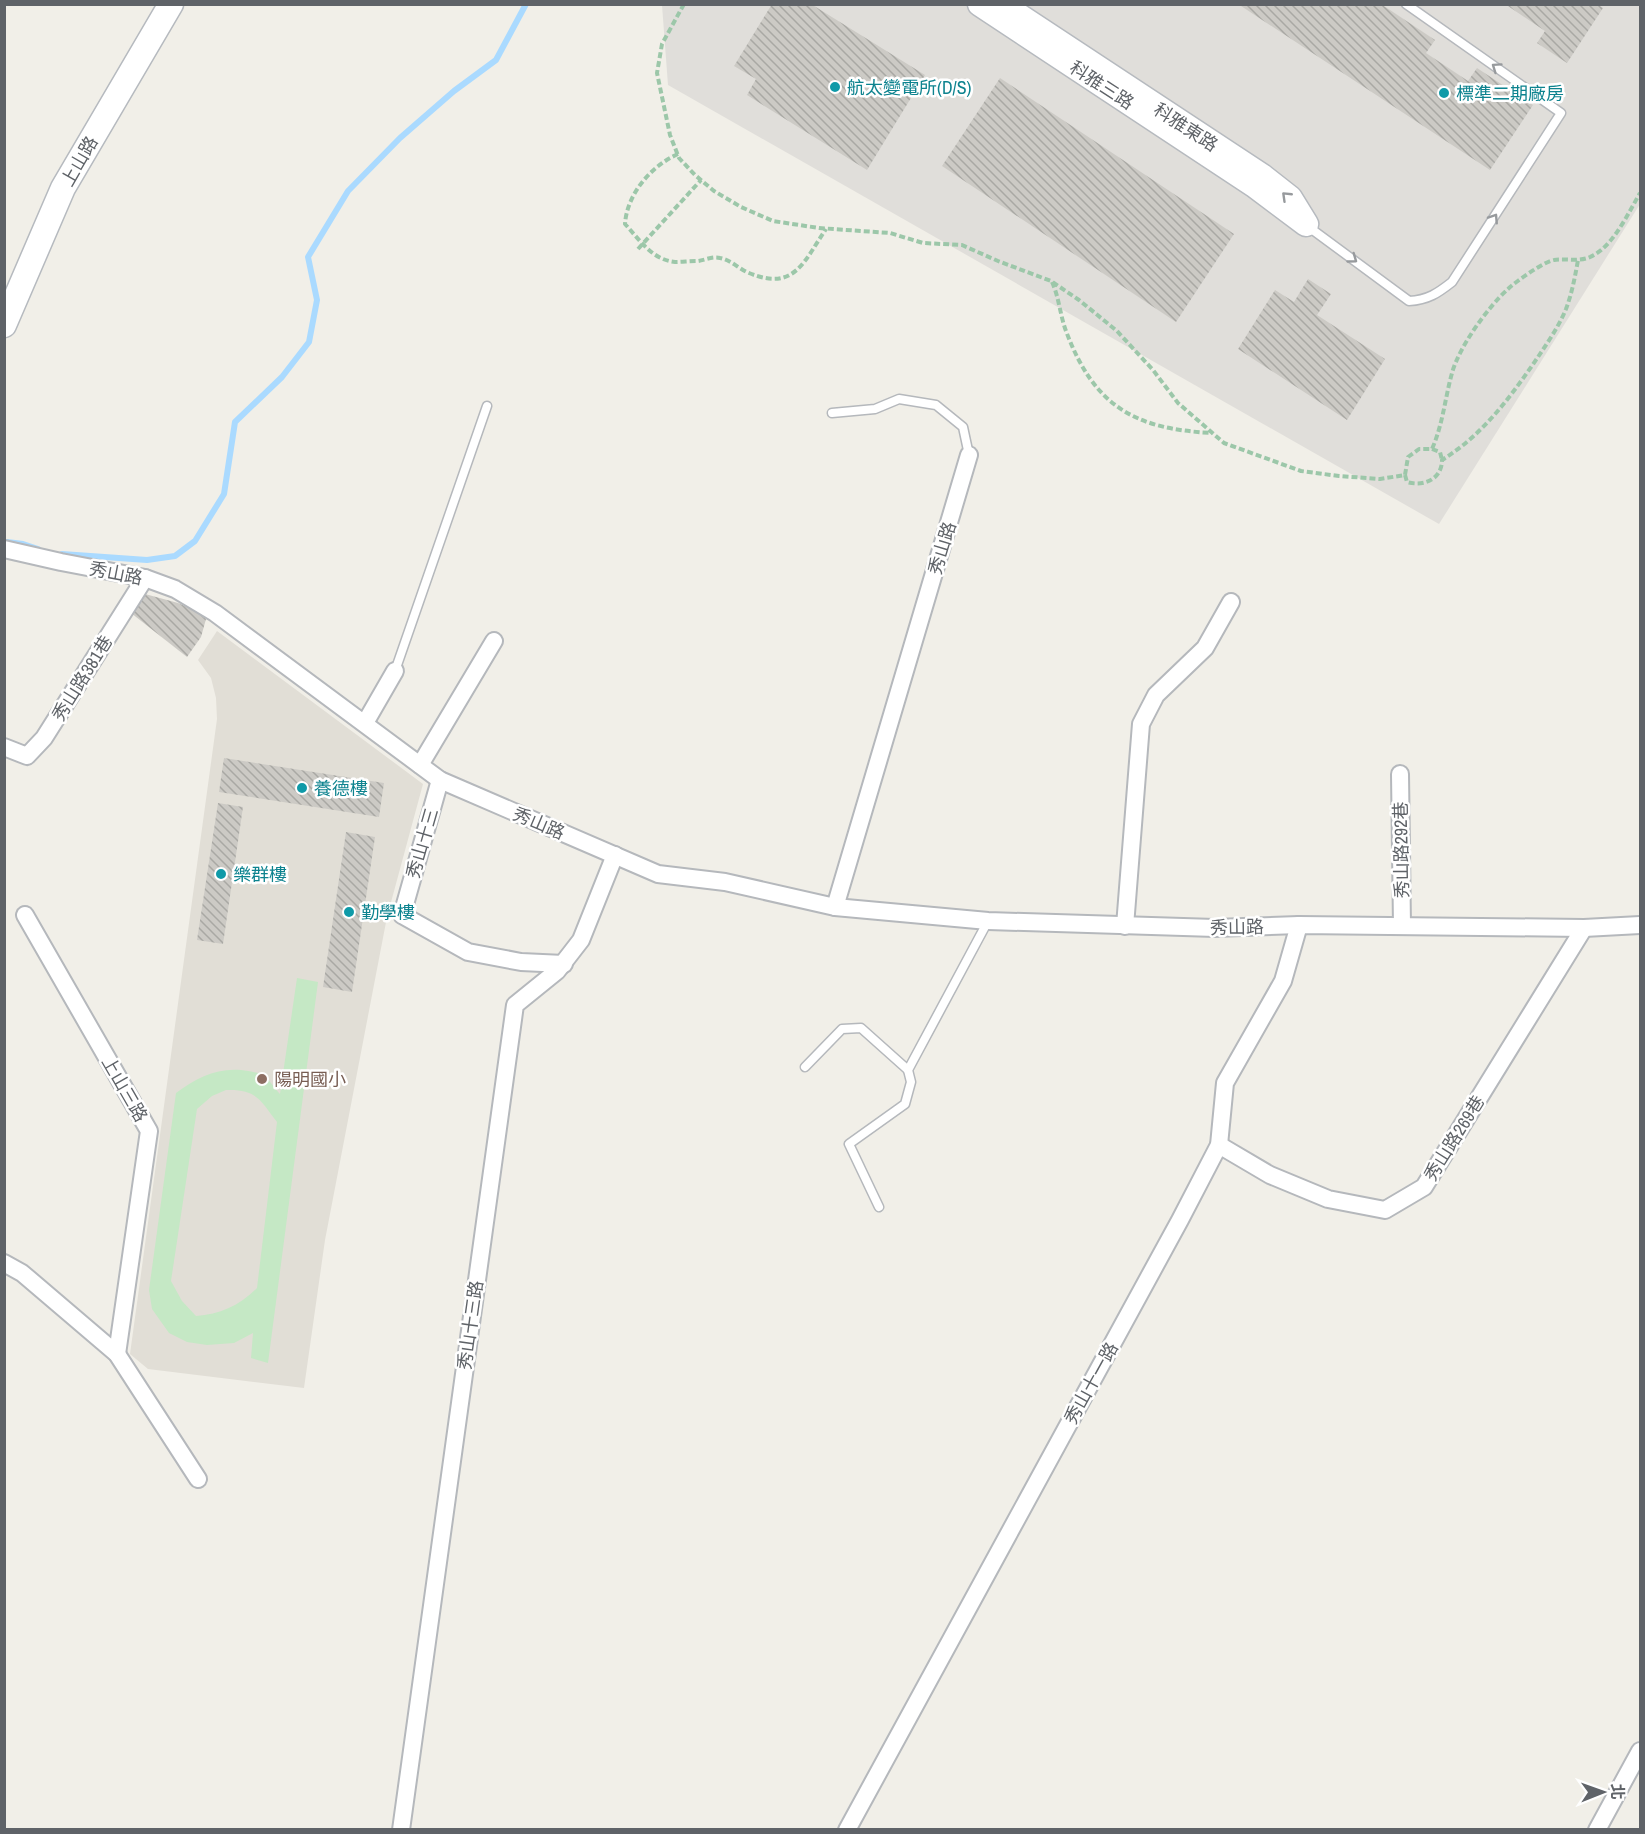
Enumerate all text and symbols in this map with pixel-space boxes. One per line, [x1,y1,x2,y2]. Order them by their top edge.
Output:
street label: 科雅三路 [1065,55,1139,115]
one-way arrow [1491,63,1502,74]
place label: 航太變電所(D/S) [847,75,972,100]
marker: 航太變電所(D/S) [828,80,842,94]
place label: 標準二期廠房 [1456,81,1564,106]
marker: 標準二期廠房 [1437,86,1451,100]
street label: 科雅東路 [1149,97,1223,157]
street label: 上山路 [55,131,103,191]
one-way arrow [1282,192,1292,203]
one-way arrow [1486,214,1498,224]
one-way arrow [1346,252,1357,263]
street label: 秀山路 [922,519,962,577]
street label: 秀山路 [87,556,145,590]
street label: 秀山路381巷 [46,630,118,726]
place label: 養德樓 [314,776,368,801]
marker: 養德樓 [295,781,309,795]
street label: 秀山路 [509,801,569,845]
street label: 秀山路292巷 [1388,801,1414,899]
street label: 秀山十三 [400,805,444,881]
place label: 樂群樓 [233,862,287,887]
marker: 樂群樓 [214,867,228,881]
place label: 勤學樓 [361,900,415,925]
marker: 勤學樓 [342,905,356,919]
street label: 秀山路 [1210,914,1264,940]
street label: 上山三路 [96,1052,154,1126]
place label: 陽明國小 [274,1067,346,1092]
marker: 陽明國小 [255,1072,269,1086]
street label: 秀山路269巷 [1418,1090,1490,1186]
street label: 秀山十三路 [451,1279,489,1371]
street label: 秀山十一路 [1058,1338,1124,1428]
north arrow [1573,1762,1633,1822]
text: 北 [1607,1784,1629,1800]

